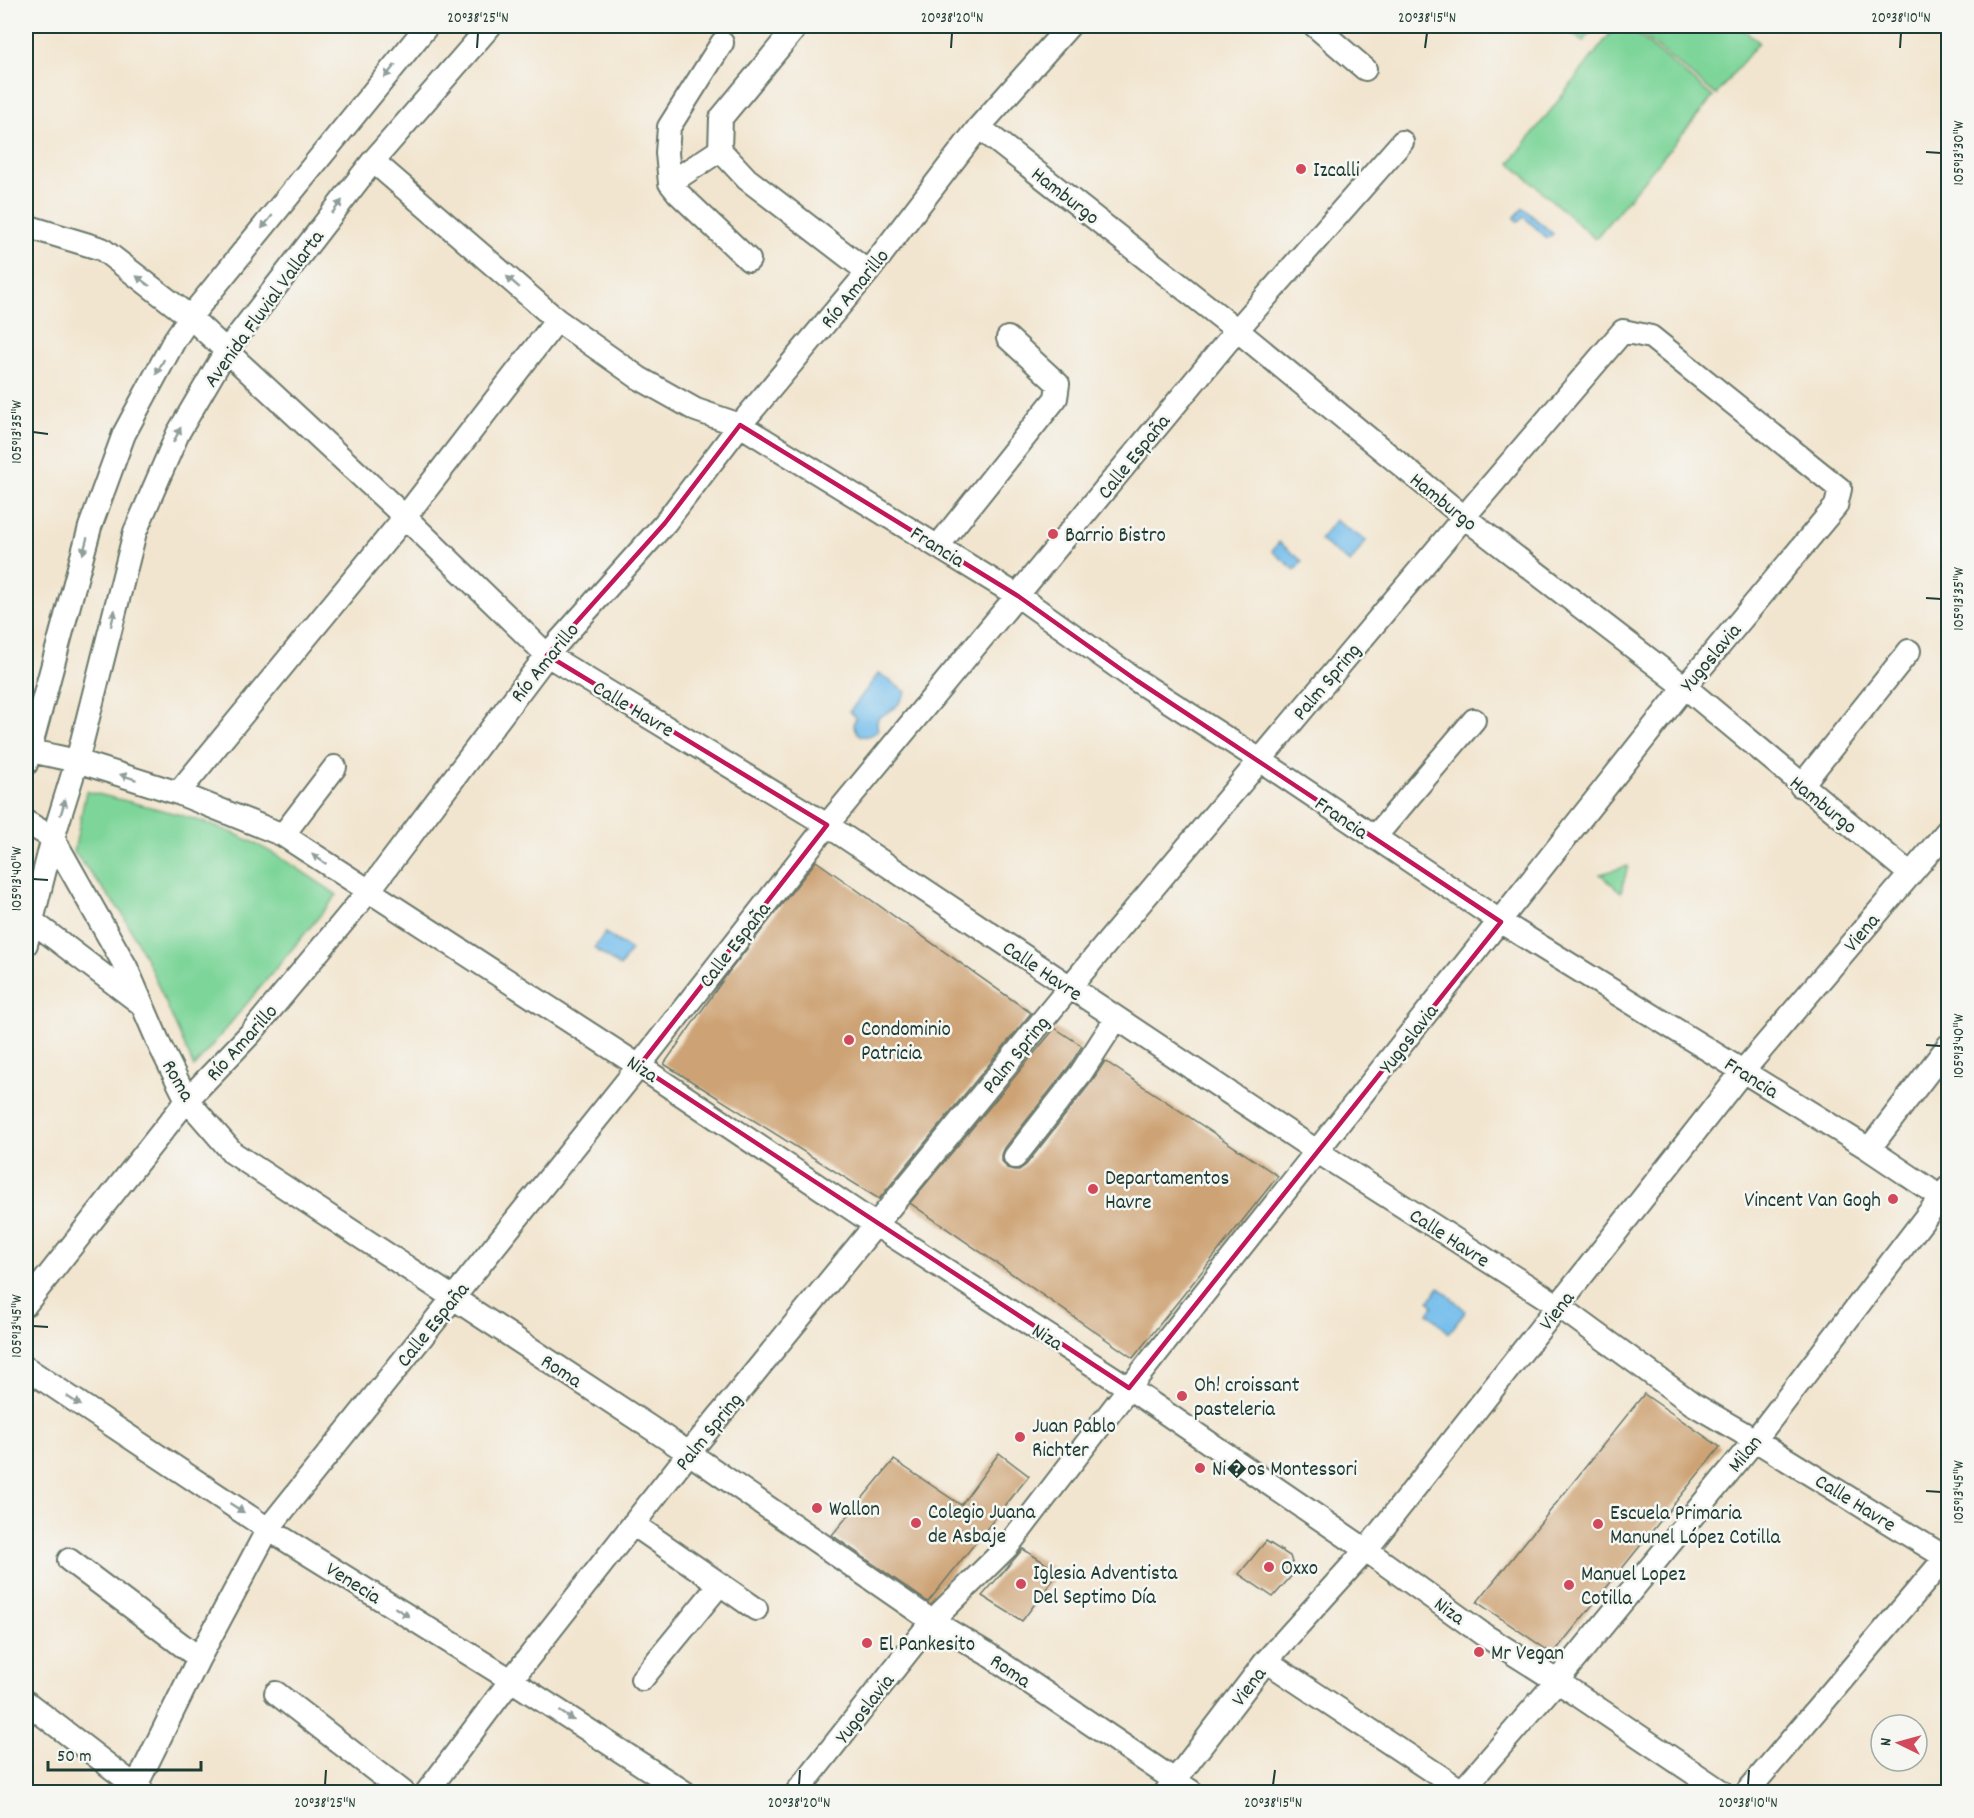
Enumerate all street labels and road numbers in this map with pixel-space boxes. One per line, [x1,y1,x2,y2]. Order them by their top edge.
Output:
street label: Hamburgo [1024,161,1105,234]
street label: Avenida Fluvial Vallarta [198,224,334,395]
street label: Río Amarillo [815,244,898,336]
street label: Calle España [1092,408,1180,507]
street label: Hamburgo [1402,467,1482,540]
street label: Francia [904,520,970,577]
street label: Yugoslavia [1675,617,1751,700]
street label: Río Amarillo [505,618,588,710]
street label: Palm Spring [1287,638,1370,728]
street label: Calle Havre [586,674,679,747]
street label: Hamburgo [1782,770,1862,843]
street label: Francia [1308,791,1374,849]
street label: Calle España [693,896,780,995]
street label: Viena [1838,907,1889,960]
street label: Calle Havre [995,935,1087,1010]
street label: Yugoslavia [1373,998,1448,1081]
street label: Río Amarillo [200,999,286,1089]
street label: Palm Spring [976,1010,1058,1102]
street label: Niza [620,1049,664,1092]
street label: Francia [1718,1051,1784,1108]
street label: Roma [152,1055,201,1109]
street label: Calle Havre [1402,1202,1495,1277]
street label: Calle España [391,1276,479,1375]
street label: Viena [1533,1285,1584,1338]
street label: Niza [1025,1317,1069,1360]
street label: Roma [534,1348,588,1398]
street label: Palm Spring [669,1387,751,1479]
street label: Milan [1722,1430,1771,1480]
street label: Calle Havre [1808,1468,1901,1541]
street label: Venecia [319,1556,387,1614]
street label: Niza [1426,1591,1471,1635]
street label: Roma [983,1648,1037,1698]
street label: Viena [1226,1661,1276,1714]
street label: Yugoslavia [829,1668,904,1751]

